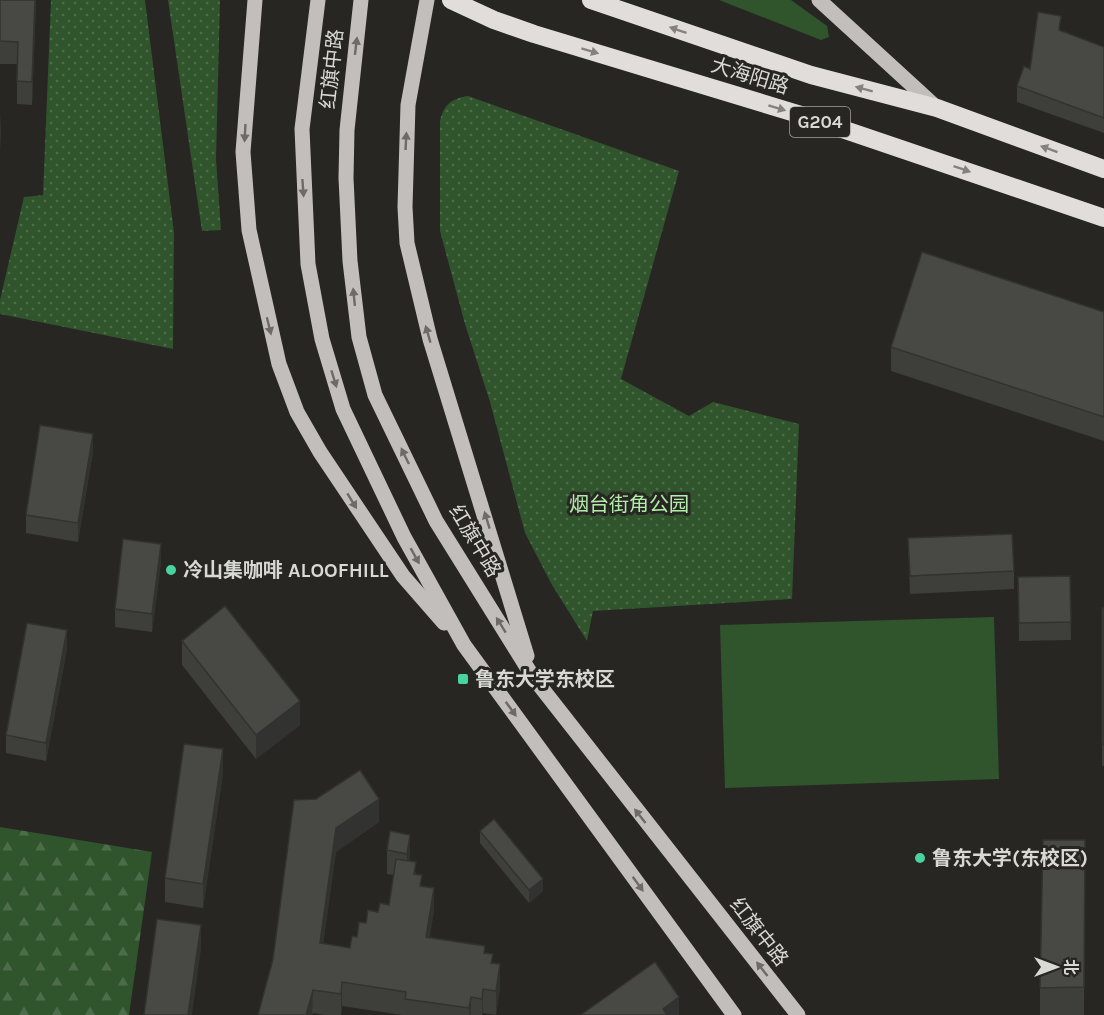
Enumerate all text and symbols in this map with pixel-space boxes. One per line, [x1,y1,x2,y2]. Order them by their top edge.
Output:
one-way arrow [669,24,687,34]
street label: 红旗中路 [316,28,348,110]
one-way arrow [351,36,360,55]
one-way arrow [581,47,599,56]
street label: 大海阳路 [708,53,792,99]
one-way arrow [855,84,873,93]
one-way arrow [768,104,786,113]
road number: G204 [790,107,850,137]
one-way arrow [240,124,249,143]
one-way arrow [402,132,411,151]
one-way arrow [1040,144,1058,154]
one-way arrow [953,165,971,175]
one-way arrow [299,178,308,197]
one-way arrow [350,287,359,306]
one-way arrow [265,317,275,335]
one-way arrow [423,325,433,343]
one-way arrow [330,371,339,389]
one-way arrow [400,447,409,464]
one-way arrow [347,493,357,510]
park label: 烟台街角公园 [569,493,689,516]
street label: 红旗中路 [445,501,505,581]
one-way arrow [482,511,491,529]
one-way arrow [410,548,420,565]
place label: 冷山集咖啡 ALOOFHILL [183,559,389,582]
marker: 冷山集咖啡 ALOOFHILL [164,563,178,577]
one-way arrow [495,617,506,633]
place label: 鲁东大学东校区 [475,668,615,691]
marker: 鲁东大学东校区 [456,672,470,686]
one-way arrow [505,701,517,717]
one-way arrow [635,809,647,824]
place label: 鲁东大学(东校区) [932,847,1088,870]
marker: 鲁东大学(东校区) [913,851,927,865]
one-way arrow [632,876,644,891]
street label: 红旗中路 [725,893,793,971]
north arrow [1026,937,1086,997]
text: 北 [1061,959,1080,975]
one-way arrow [755,961,768,977]

